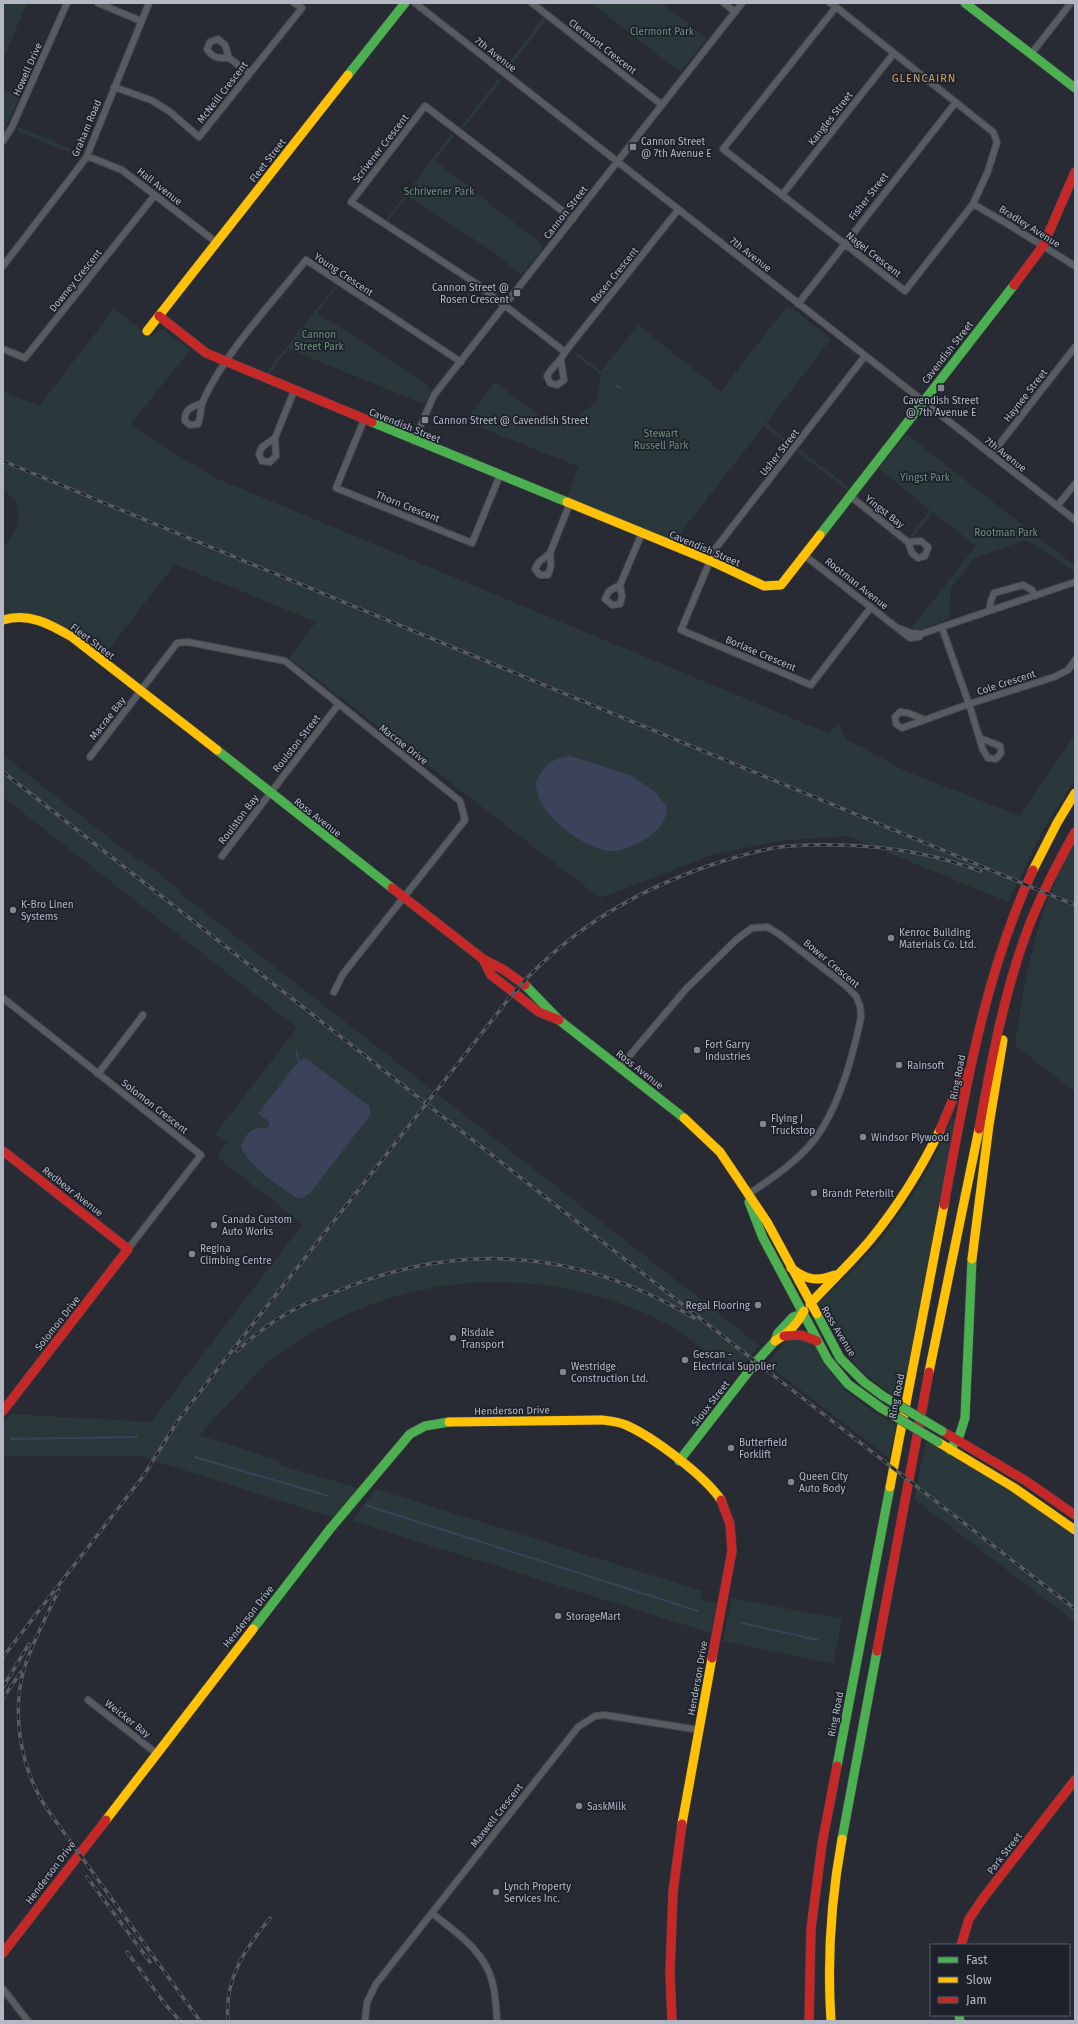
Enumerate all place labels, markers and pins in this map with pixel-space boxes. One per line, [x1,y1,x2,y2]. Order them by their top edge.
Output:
place label: Cannon Street @ 7th Avenue E [641,136,712,160]
marker: Cannon Street @ 7th Avenue E [628,142,638,152]
place label: Cannon Street @ Rosen Crescent [432,282,509,306]
marker: Cannon Street @ Rosen Crescent [512,288,522,298]
marker: Cavendish Street @ 7th Avenue E [936,383,946,393]
place label: Cavendish Street @ 7th Avenue E [903,395,979,419]
marker: Cannon Street @ Cavendish Street [420,415,430,425]
place label: Cannon Street @ Cavendish Street [433,415,589,427]
place label: K-Bro Linen Systems [21,899,74,923]
marker: K-Bro Linen Systems [8,905,18,915]
place label: Kenroc Building Materials Co. Ltd. [899,927,976,951]
marker: Kenroc Building Materials Co. Ltd. [886,933,896,943]
place label: Fort Garry Industries [705,1039,751,1063]
marker: Fort Garry Industries [692,1045,702,1055]
marker: Rainsoft [894,1060,904,1070]
place label: Rainsoft [907,1060,945,1072]
place label: Flying J Truckstop [771,1113,815,1137]
marker: Flying J Truckstop [758,1119,768,1129]
marker: Windsor Plywood [858,1132,868,1142]
place label: Windsor Plywood [871,1132,949,1144]
marker: Brandt Peterbilt [809,1188,819,1198]
place label: Brandt Peterbilt [822,1188,895,1200]
place label: Canada Custom Auto Works [222,1214,292,1238]
marker: Canada Custom Auto Works [209,1220,219,1230]
place label: Regina Climbing Centre [200,1243,272,1267]
marker: Regina Climbing Centre [187,1249,197,1259]
place label: Regal Flooring [686,1300,751,1312]
marker: Regal Flooring [753,1300,763,1310]
place label: Risdale Transport [461,1327,505,1351]
marker: Risdale Transport [448,1333,458,1343]
place label: Gescan - Electrical Supplier [693,1349,776,1373]
marker: Gescan - Electrical Supplier [680,1355,690,1365]
place label: Westridge Construction Ltd. [571,1361,648,1385]
marker: Westridge Construction Ltd. [558,1367,568,1377]
place label: Butterfield Forklift [739,1437,787,1461]
marker: Butterfield Forklift [726,1443,736,1453]
place label: Queen City Auto Body [799,1471,848,1495]
marker: Queen City Auto Body [786,1477,796,1487]
marker: StorageMart [553,1611,563,1621]
place label: StorageMart [566,1611,621,1623]
marker: SaskMilk [574,1801,584,1811]
place label: SaskMilk [587,1801,627,1813]
place label: Lynch Property Services Inc. [504,1881,571,1905]
marker: Lynch Property Services Inc. [491,1887,501,1897]

